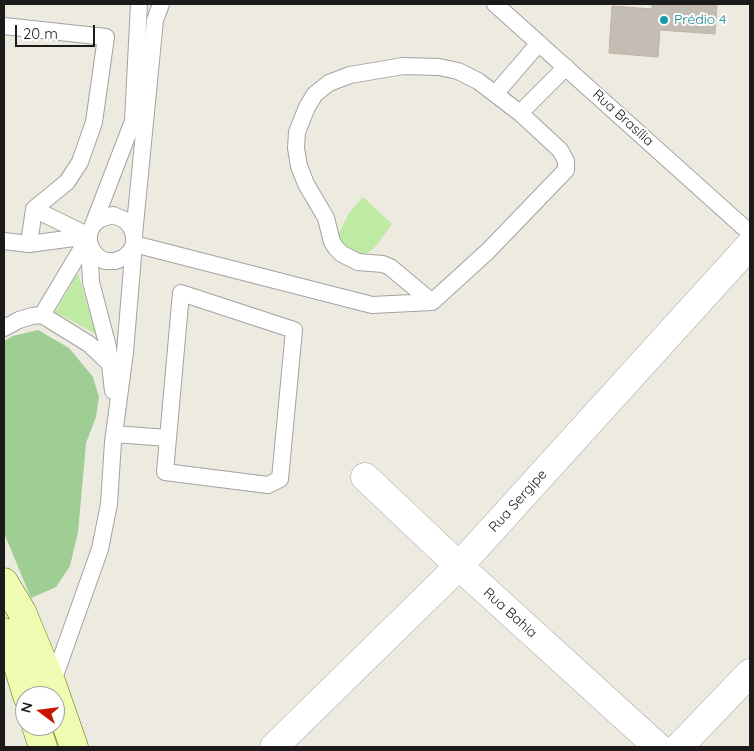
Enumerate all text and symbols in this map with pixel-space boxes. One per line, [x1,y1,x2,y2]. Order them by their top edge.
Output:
place label: Prédio 4 [674,12,726,28]
marker: Prédio 4 [658,14,670,26]
scale bar [18,15,98,47]
text: 20 m [23,24,58,43]
street label: Rua Brasília [589,86,657,150]
street label: Rua Sergipe [485,466,551,536]
street label: Rua Bahia [480,584,540,642]
north arrow [15,686,65,736]
text: N [16,700,37,715]

